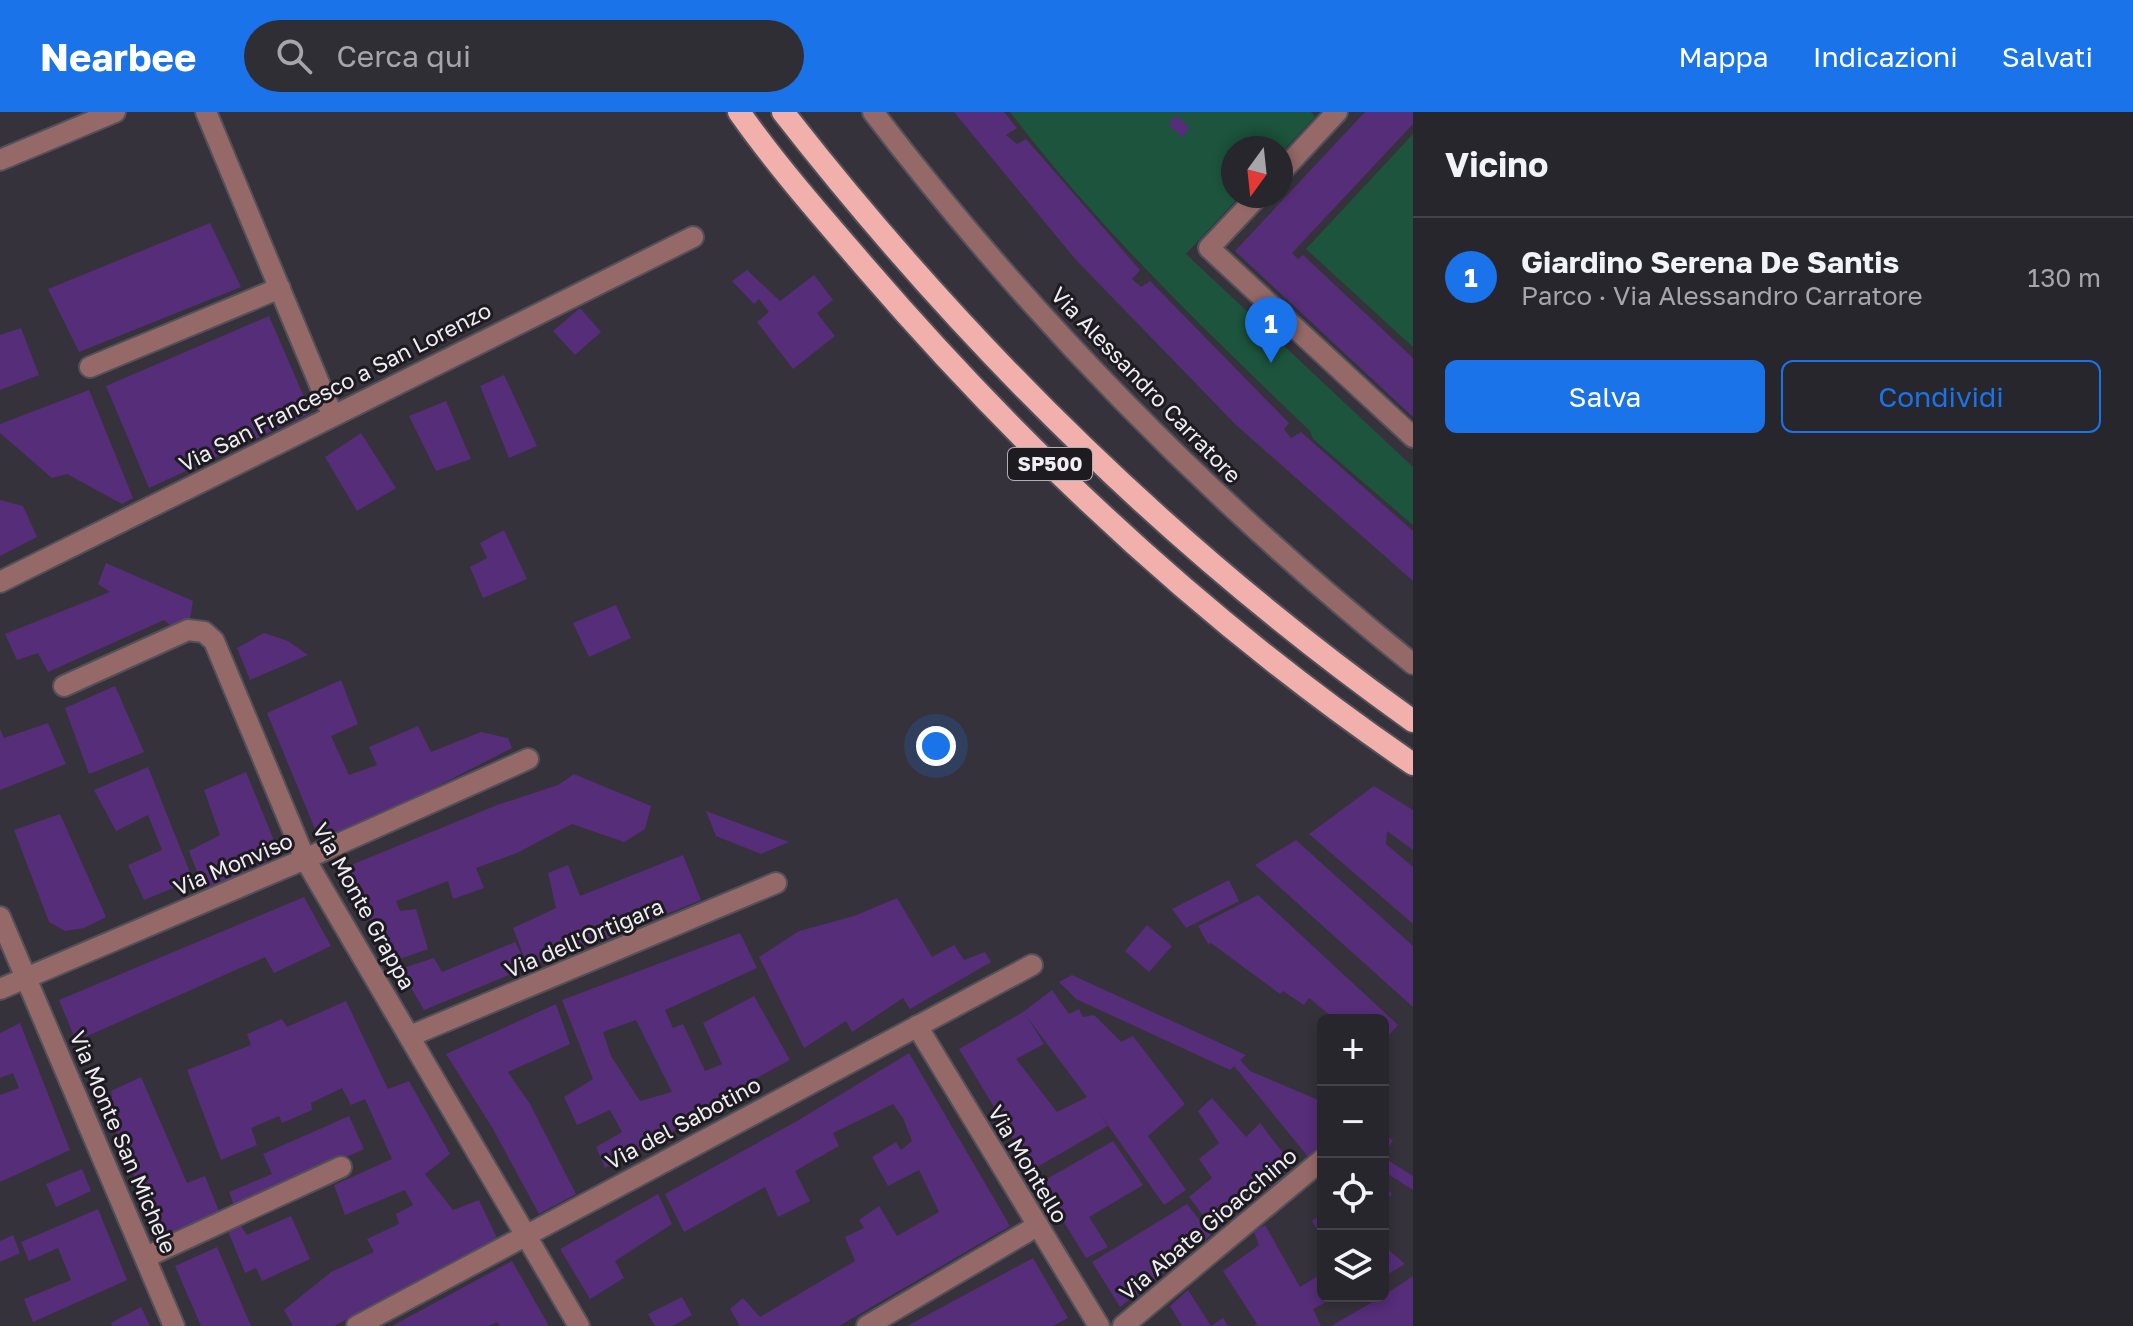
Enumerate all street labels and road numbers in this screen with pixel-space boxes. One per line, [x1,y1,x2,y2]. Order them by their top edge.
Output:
street label: Via Alessandro Carratore [1046,281,1247,488]
street label: Via San Francesco a San Lorenzo [174,296,495,477]
road number: SP500 [1008,448,1092,480]
street label: Via Monte Grappa [307,817,422,994]
street label: Via Monviso [169,826,296,901]
street label: Via dell'Ortigara [500,892,667,983]
street label: Via Monte San Michele [64,1026,183,1257]
street label: Via del Sabotino [600,1070,765,1175]
street label: Via Montello [983,1100,1074,1228]
street label: Via Abate Gioacchino [1113,1142,1302,1306]

